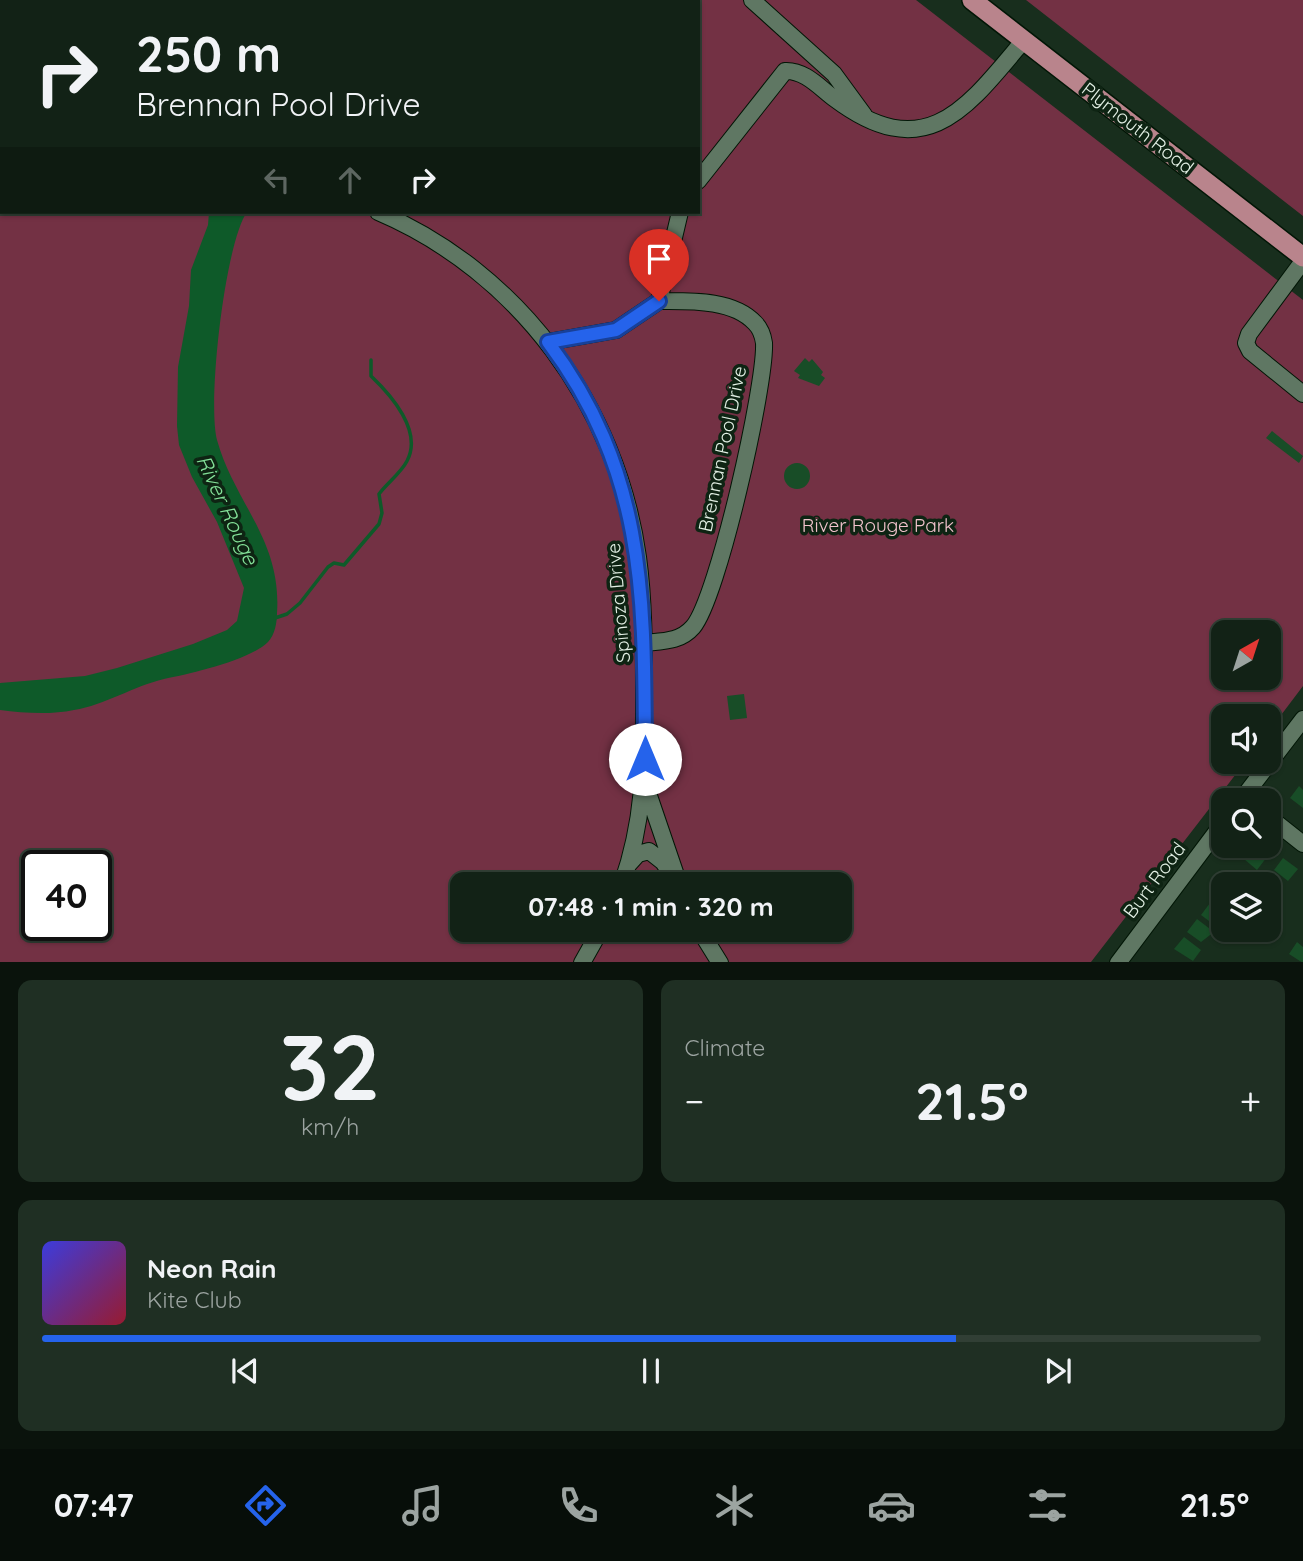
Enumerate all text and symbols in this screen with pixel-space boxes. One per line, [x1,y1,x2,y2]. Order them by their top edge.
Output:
text: 250 m [136,23,281,84]
icon: right [21,28,112,119]
street label: Plymouth Road [1077,77,1199,179]
text: Brennan Pool Drive [136,84,421,124]
icon: left [258,161,296,199]
icon: ahead [331,161,369,199]
icon: right [404,161,442,199]
pin [629,229,689,301]
icon: arrive [640,240,678,278]
street label: Brennan Pool Drive [693,364,751,534]
water label: River Rouge [191,451,265,570]
park label: River Rouge Park [802,513,954,537]
street label: Spinoza Drive [601,542,635,664]
north arrow [1211,620,1281,690]
map controls [1211,620,1281,942]
button: sound [1211,704,1281,774]
position arrow [608,722,682,796]
button: search [1211,788,1281,858]
street label: Burt Road [1118,837,1190,923]
speed limit sign: 40 [21,850,112,941]
button: layers [1211,872,1281,942]
text: 07:48 · 1 min · 320 m [528,890,774,923]
text: 32 [280,1009,381,1123]
text: Climate [685,1033,765,1062]
text: 21.5° [915,1068,1028,1133]
text: − [685,1077,704,1125]
text: + [1240,1077,1261,1125]
text: km/h [301,1112,359,1141]
text: Neon Rain [147,1252,276,1285]
text: Kite Club [147,1285,242,1314]
icon: previous [226,1352,264,1390]
icon: pause [632,1352,670,1390]
icon: next [1039,1352,1077,1390]
icon: directions [241,1481,290,1530]
icon: music [398,1481,447,1530]
icon: phone [554,1481,603,1530]
icon: climate [710,1481,759,1530]
icon: car [867,1481,916,1530]
icon: filters [1023,1481,1072,1530]
text: 07:47 [54,1485,134,1525]
text: 21.5° [1180,1485,1249,1525]

